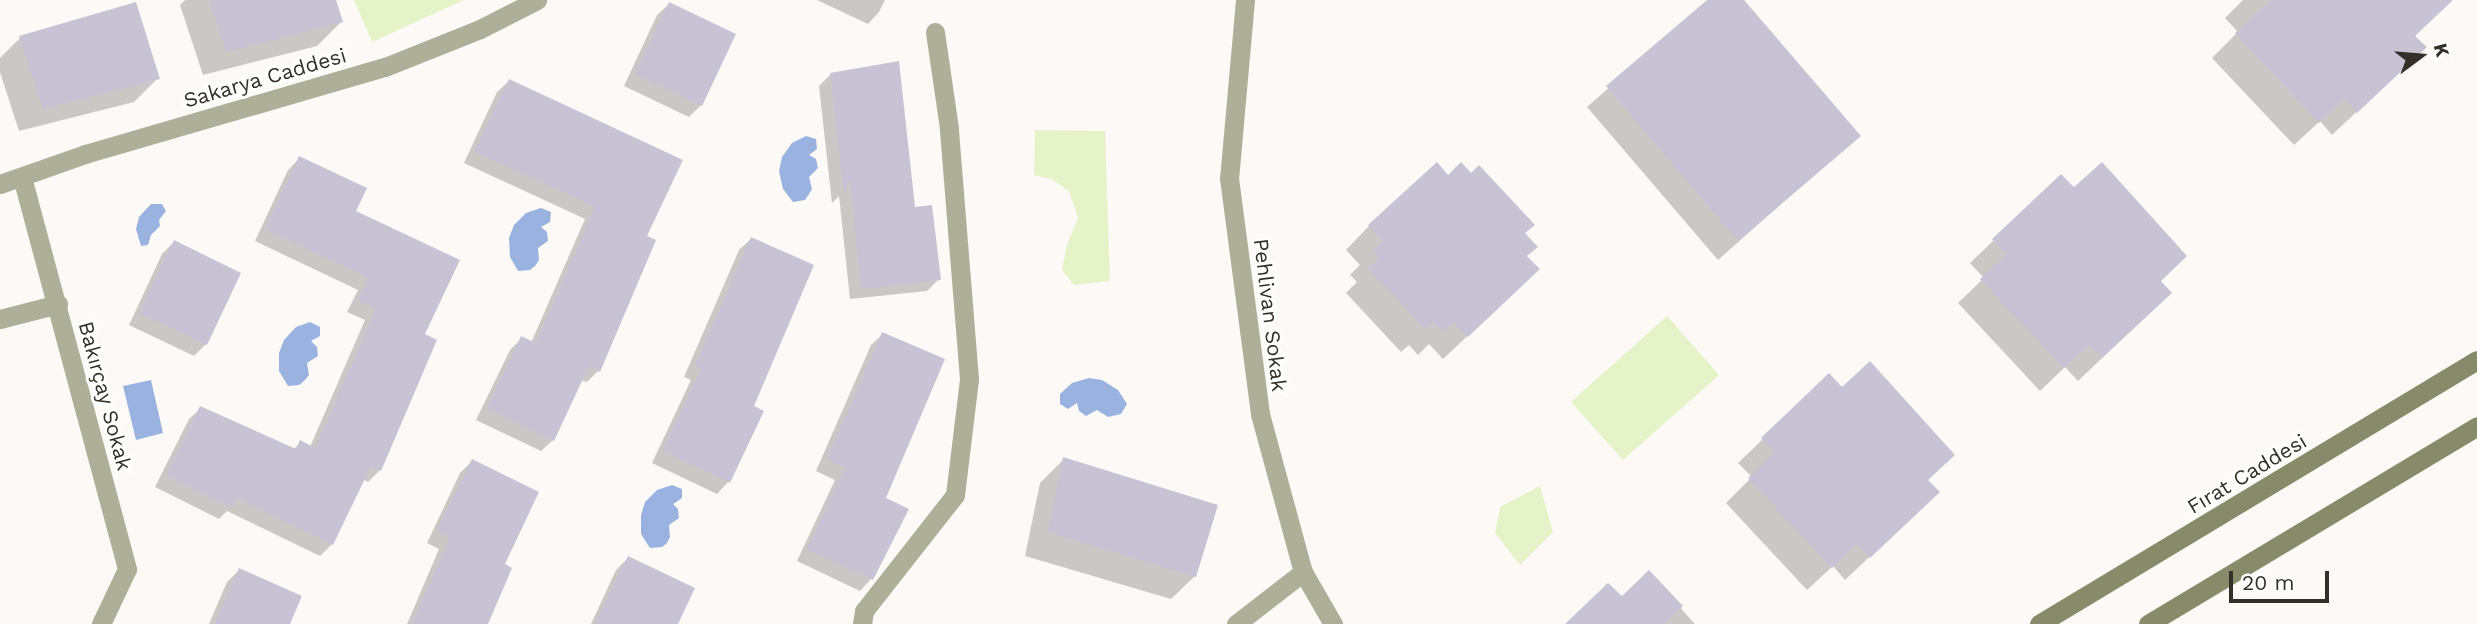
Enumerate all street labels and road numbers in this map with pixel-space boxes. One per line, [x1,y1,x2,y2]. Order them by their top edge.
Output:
street label: Sakarya Caddesi [181,43,349,113]
street label: Pehlivan Sokak [1248,237,1292,393]
street label: Bakırçay Sokak [73,318,137,474]
street label: Fırat Caddesi [2183,429,2311,519]

